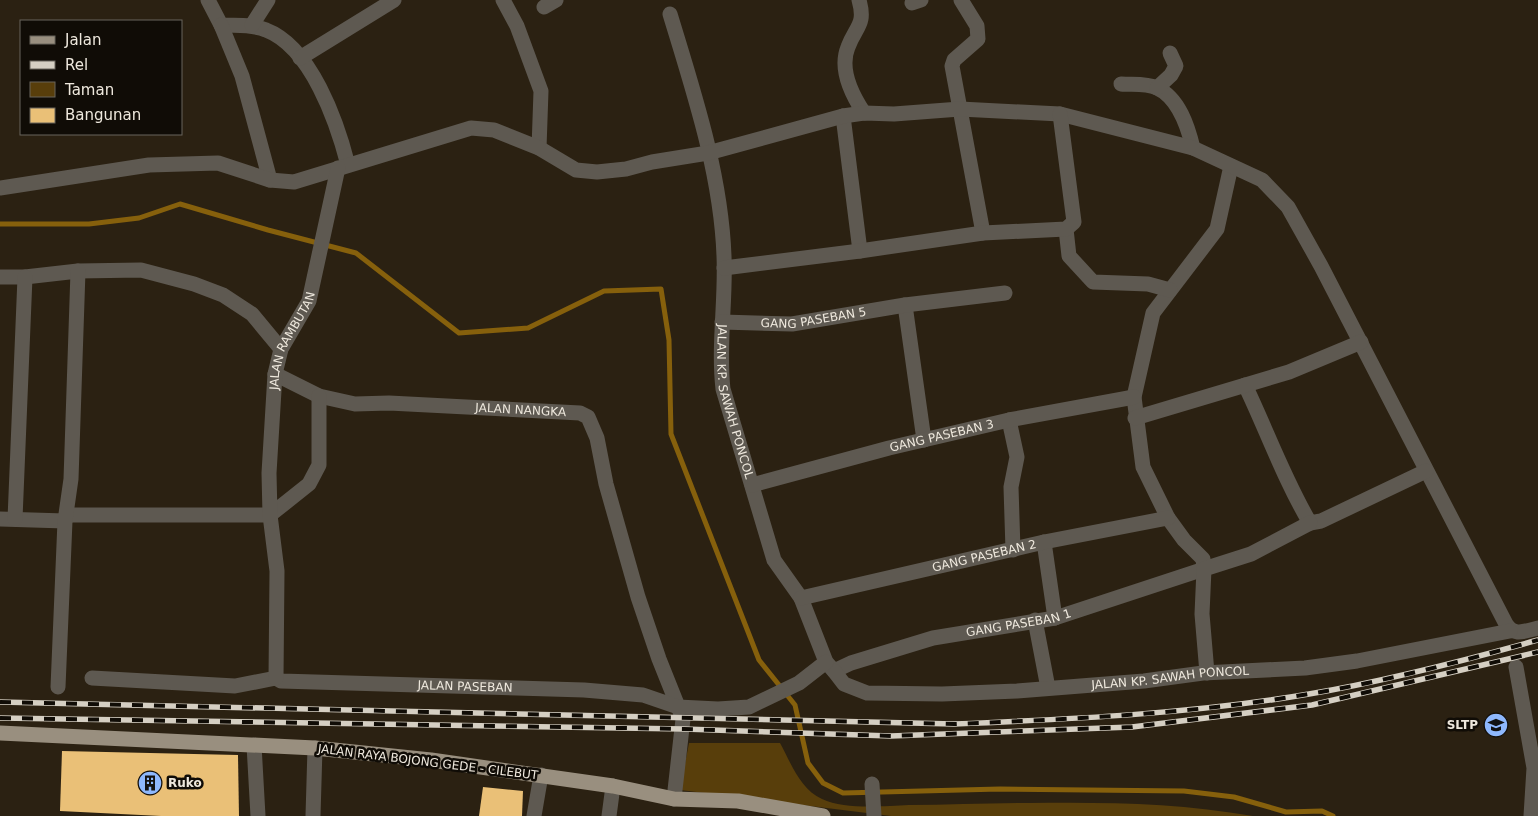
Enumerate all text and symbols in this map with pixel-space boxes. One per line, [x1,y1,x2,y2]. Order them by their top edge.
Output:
legend [20,20,182,135]
text: Jalan [64,31,101,49]
text: Rel [65,56,88,74]
text: Taman [64,81,114,99]
text: Bangunan [65,106,141,124]
street label: JALAN RAMBUTAN [267,290,318,391]
street label: GANG PASEBAN 5 [761,305,867,331]
street label: JALAN KP. SAWAH PONCOL [714,323,756,481]
street label: JALAN NANGKA [474,400,567,419]
street label: GANG PASEBAN 3 [888,417,995,455]
street label: GANG PASEBAN 2 [931,537,1038,575]
street label: GANG PASEBAN 1 [965,606,1073,639]
street label: JALAN KP. SAWAH PONCOL [1090,664,1250,692]
street label: JALAN PASEBAN [416,678,513,695]
school or university icon: SLTP [1483,712,1509,738]
place label: SLTP [1447,718,1478,732]
street label: JALAN RAYA BOJONG GEDE - CILEBUT [316,741,540,783]
building icon: Ruko [137,770,163,796]
place label: Ruko [168,776,202,790]

